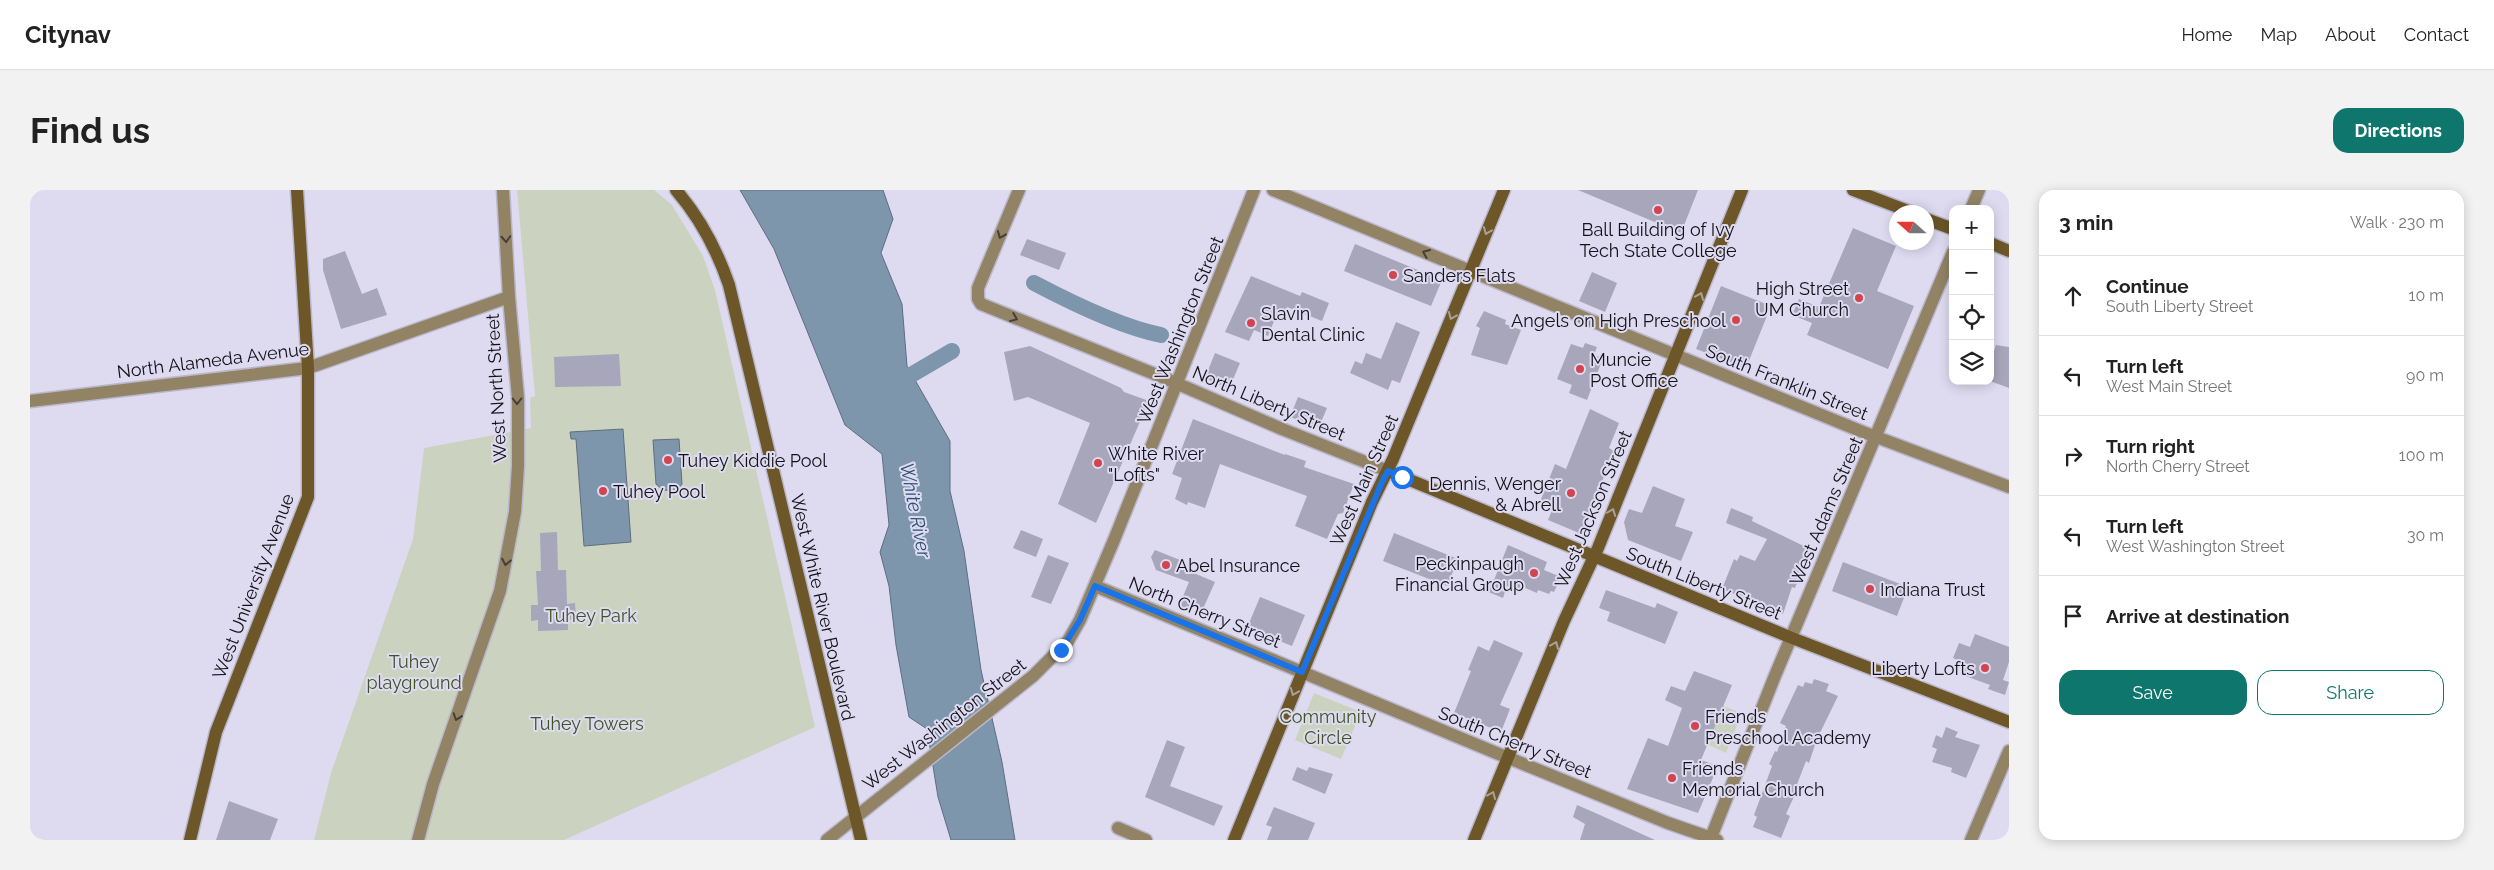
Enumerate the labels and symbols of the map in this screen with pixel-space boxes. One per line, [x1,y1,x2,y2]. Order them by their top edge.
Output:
marker: Ball Building of Ivy Tech State College [1652,204,1664,216]
north arrow [1889,205,1934,250]
place label: Ball Building of Ivy Tech State College [1579,219,1737,261]
one-way arrow [1483,226,1493,234]
one-way arrow [996,230,1007,239]
street label: West Washington Street [1133,233,1227,427]
one-way arrow [500,235,511,243]
one-way arrow [1422,248,1431,259]
place label: Sanders Flats [1403,265,1516,286]
marker: Sanders Flats [1387,269,1399,281]
place label: High Street UM Church [1755,278,1849,320]
one-way arrow [1693,292,1704,301]
marker: High Street UM Church [1853,292,1865,304]
place label: Slavin Dental Clinic [1261,303,1365,345]
place label: Angels on High Preschool [1511,310,1726,331]
one-way arrow [1009,311,1018,322]
one-way arrow [1448,311,1459,320]
street label: West North Street [482,313,510,463]
marker: Angels on High Preschool [1730,314,1742,326]
marker: Slavin Dental Clinic [1245,317,1257,329]
street label: North Alameda Avenue [116,338,311,382]
street label: South Franklin Street [1703,340,1871,424]
place label: Muncie Post Office [1590,349,1679,391]
street label: North Liberty Street [1189,361,1349,445]
marker: Muncie Post Office [1574,363,1586,375]
one-way arrow [512,397,522,405]
street label: West Main Street [1326,411,1402,549]
street label: West Jackson Street [1550,427,1636,591]
street label: West Adams Street [1785,433,1867,589]
place label: White River "Lofts" [1108,443,1205,485]
place label: Tuhey Kiddie Pool [678,450,827,471]
marker: Tuhey Kiddie Pool [662,454,674,466]
marker: White River "Lofts" [1092,457,1104,469]
water label: White River [896,461,936,561]
route start [1391,466,1414,489]
place label: Dennis, Wenger & Abrell [1429,473,1562,515]
place label: Tuhey Pool [613,481,705,502]
marker: Tuhey Pool [597,485,609,497]
marker: Dennis, Wenger & Abrell [1565,487,1577,499]
street label: West University Avenue [208,490,298,682]
street label: West White River Boulevard [787,492,859,722]
one-way arrow [1606,508,1616,516]
street label: South Liberty Street [1623,542,1785,624]
place label: Peckinpaugh Financial Group [1395,553,1524,595]
place label: Abel Insurance [1176,555,1301,576]
one-way arrow [502,558,512,567]
marker: Abel Insurance [1160,559,1172,571]
marker: Peckinpaugh Financial Group [1528,567,1540,579]
street label: North Cherry Street [1126,572,1284,652]
place label: Indiana Trust [1880,579,1985,600]
marker: Indiana Trust [1864,583,1876,595]
park label: Tuhey Park [545,605,637,626]
route end [1050,639,1073,662]
one-way arrow [1548,641,1559,650]
park label: Tuhey playground [366,651,462,693]
street label: West Washington Street [858,654,1030,794]
place label: Liberty Lofts [1871,658,1975,679]
marker: Liberty Lofts [1979,662,1991,674]
one-way arrow [1290,687,1300,695]
street label: South Cherry Street [1435,702,1595,782]
park label: Community Circle [1279,706,1377,748]
place label: Friends Preschool Academy [1705,706,1871,748]
one-way arrow [453,712,463,721]
park label: Tuhey Towers [530,713,644,734]
marker: Friends Preschool Academy [1689,720,1701,732]
place label: Friends Memorial Church [1682,758,1824,800]
marker: Friends Memorial Church [1666,772,1678,784]
one-way arrow [1486,791,1497,800]

